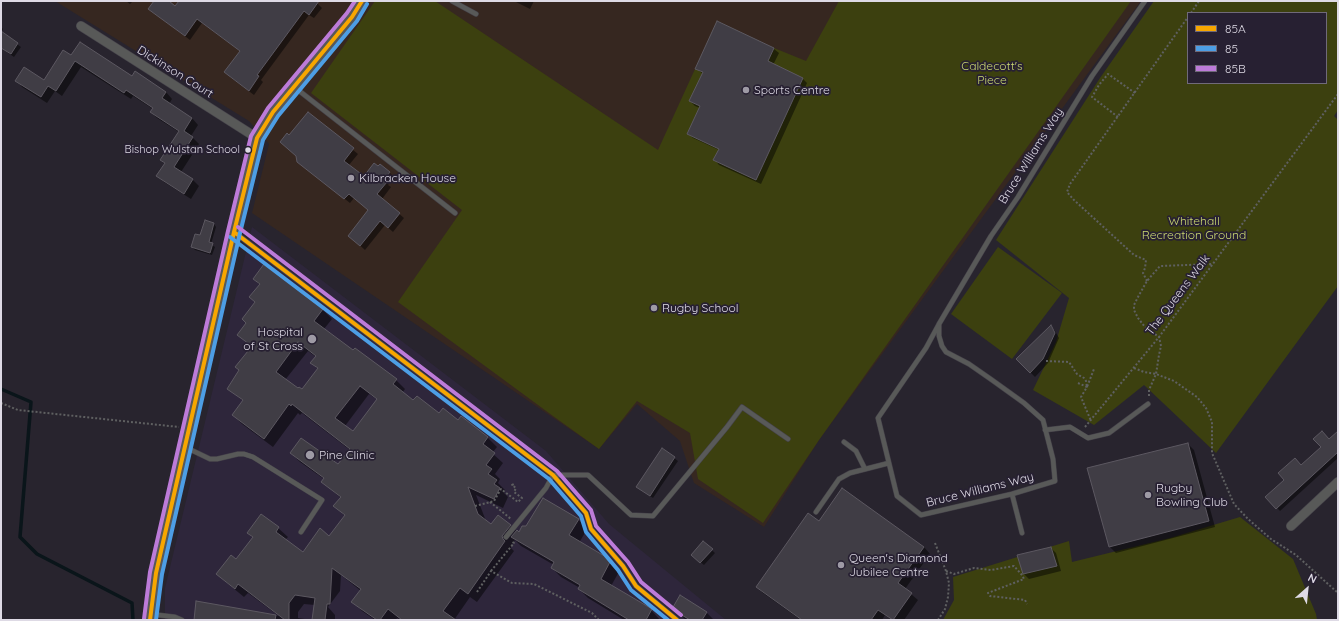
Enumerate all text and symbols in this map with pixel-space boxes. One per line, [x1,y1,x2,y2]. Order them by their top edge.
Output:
legend [1187,12,1327,84]
text: 85A [1225,21,1246,36]
text: 85 [1225,41,1238,56]
street label: Dickinson Court [134,43,216,101]
park label: Caldecott's Piece [961,59,1023,87]
text: 85B [1225,61,1246,76]
place label: Sports Centre [754,83,830,97]
marker: Sports Centre [741,85,751,95]
street label: Bruce Williams Way [996,105,1066,207]
place label: Bishop Wulstan School [125,143,240,157]
marker: Bishop Wulstan School [243,145,253,155]
place label: Kilbracken House [359,171,456,185]
marker: Kilbracken House [346,173,356,183]
park label: Whitehall Recreation Ground [1142,214,1246,242]
street label: The Queens Walk [1143,252,1213,338]
place label: Rugby School [662,301,739,315]
marker: Rugby School [649,303,659,313]
place label: Hospital of St Cross [243,325,303,353]
marker: Hospital of St Cross [306,333,318,345]
place label: Pine Clinic [319,448,375,462]
marker: Pine Clinic [304,449,316,461]
street label: Bruce Williams Way [925,470,1035,510]
place label: Rugby Bowling Club [1156,481,1228,509]
marker: Rugby Bowling Club [1143,490,1153,500]
place label: Queen's Diamond Jubilee Centre [849,551,948,579]
marker: Queen's Diamond Jubilee Centre [836,560,846,570]
north arrow [1287,569,1327,609]
text: N [1306,570,1319,586]

